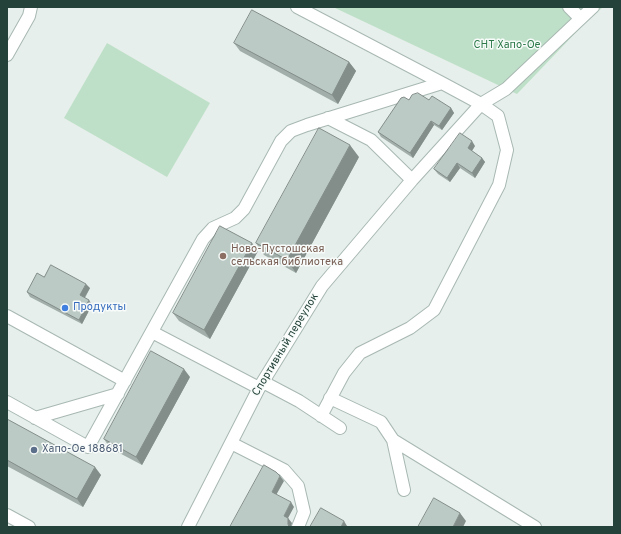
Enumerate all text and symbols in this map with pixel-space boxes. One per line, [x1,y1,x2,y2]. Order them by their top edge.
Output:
park label: СНТ Хапо-Ое [474,39,540,53]
place label: Ново-Пустошская сельская библиотека [231,243,343,269]
marker: Ново-Пустошская сельская библиотека [218,251,228,261]
street label: Спортивный переулок [250,291,322,399]
place label: Продукты [73,301,126,315]
marker: Продукты [60,303,70,313]
place label: Хапо-Ое 188681 [42,443,123,457]
marker: Хапо-Ое 188681 [29,445,39,455]

